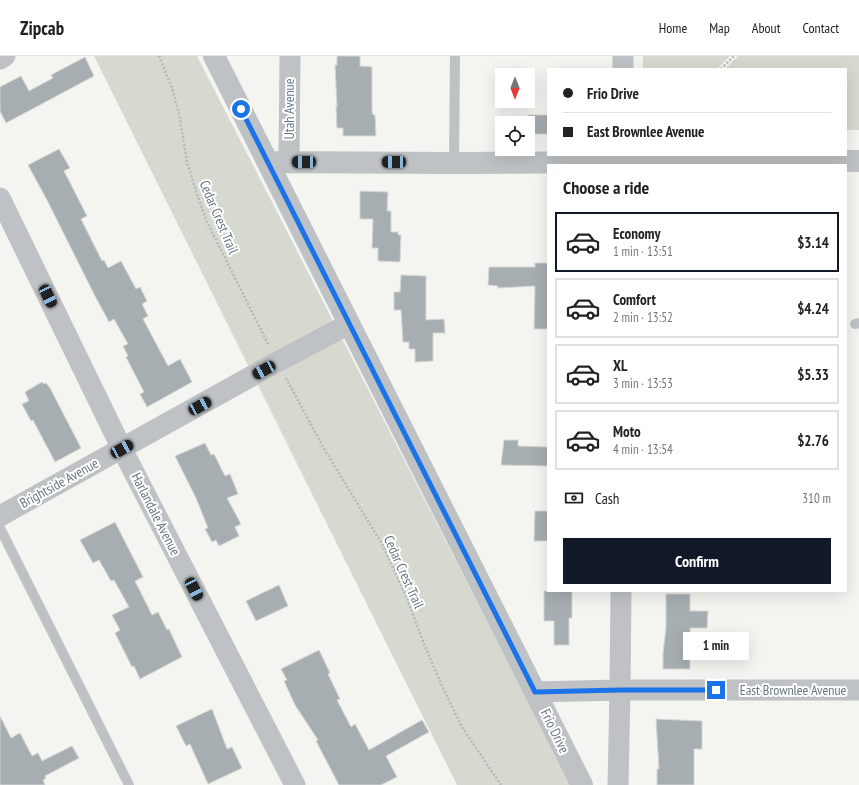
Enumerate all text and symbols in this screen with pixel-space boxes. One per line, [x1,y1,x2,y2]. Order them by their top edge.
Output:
text: Zipcab [20,16,64,40]
text: Home [659,19,687,37]
text: Map [709,19,730,37]
text: About [752,19,781,37]
text: Contact [803,19,839,37]
north arrow [495,68,535,108]
map controls [495,68,535,156]
street label: Utah Avenue [280,78,298,139]
text: Frio Drive [587,84,639,103]
route start [232,100,250,118]
button: locate [495,116,535,156]
text: East Brownlee Avenue [587,122,704,141]
car [292,156,316,168]
car [382,156,406,168]
text: Choose a ride [563,176,649,199]
street label: Cedar Crest Trail [195,178,243,257]
icon: car [565,224,601,260]
text: Economy [613,224,661,243]
text: $3.14 [797,233,829,252]
text: 1 min · 13:51 [613,243,673,260]
car [37,283,59,309]
icon: car [565,290,601,326]
text: Comfort [613,290,656,309]
text: $4.24 [797,299,829,318]
text: 2 min · 13:52 [613,309,673,326]
icon: car [565,356,601,392]
text: XL [613,356,627,375]
car [251,359,277,381]
text: $5.33 [797,365,829,384]
text: 3 min · 13:53 [613,375,673,392]
car [187,395,213,417]
icon: car [565,422,601,458]
text: Moto [613,422,641,441]
text: $2.76 [797,431,829,450]
car [109,438,135,460]
text: 4 min · 13:54 [613,441,673,458]
street label: Brightside Avenue [17,454,102,512]
street label: Harlandale Avenue [127,470,185,559]
icon: cash [563,487,585,509]
text: Cash [595,489,619,508]
text: 310 m [802,490,831,507]
street label: Cedar Crest Trail [380,533,428,612]
button: Confirm [563,538,831,584]
car [183,576,205,602]
callout: 1 min [683,632,749,660]
text: 1 min [703,637,729,654]
route end [707,681,725,699]
street label: East Brownlee Avenue [740,681,847,699]
street label: Frio Drive [537,706,574,756]

